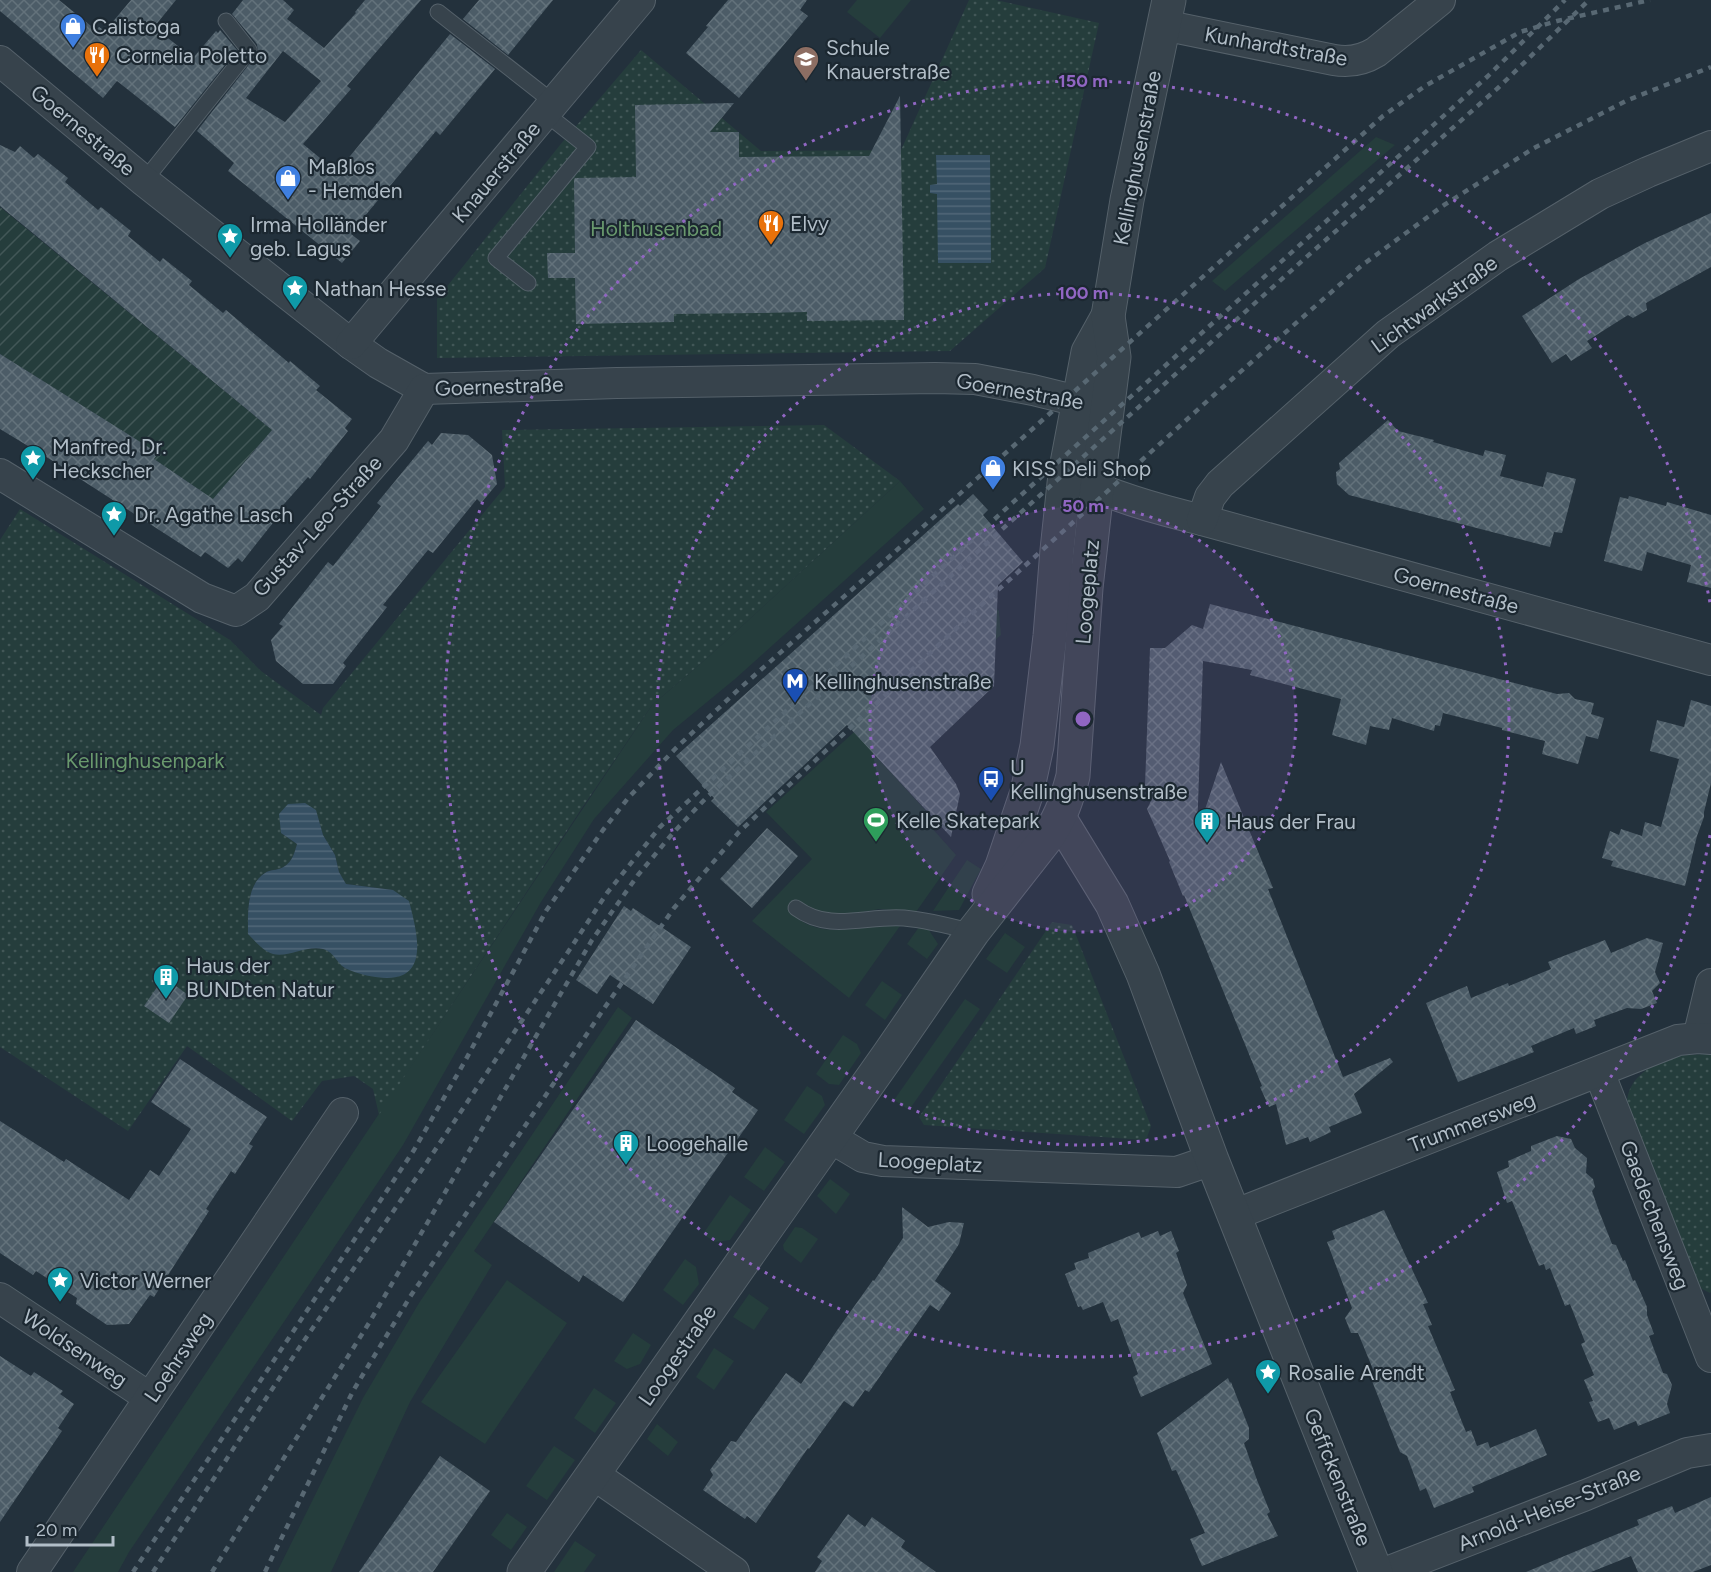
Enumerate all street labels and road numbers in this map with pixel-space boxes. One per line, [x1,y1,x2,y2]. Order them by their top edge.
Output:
street label: Kunhardtstraße [1203,21,1349,71]
street label: Kellinghusenstraße [1108,68,1166,248]
street label: Goernestraße [26,79,140,181]
street label: Knauerstraße [446,116,546,228]
street label: Lichtwarkstraße [1366,250,1502,358]
street label: Goernestraße [954,368,1086,414]
street label: Goernestraße [434,371,564,401]
street label: Gustav-Leo-Straße [247,450,387,602]
street label: Loogeplatz [1070,539,1104,645]
street label: Goernestraße [1391,561,1521,619]
street label: Trummersweg [1405,1086,1539,1158]
street label: Gaedechensweg [1615,1137,1695,1293]
street label: Loogeplatz [877,1147,983,1177]
street label: Loogestraße [633,1300,721,1410]
street label: Woldsenweg [18,1304,132,1392]
street label: Loehrsweg [139,1307,217,1407]
street label: Geffckenstraße [1299,1405,1377,1549]
street label: Arnold-Heise-Straße [1454,1460,1644,1556]

